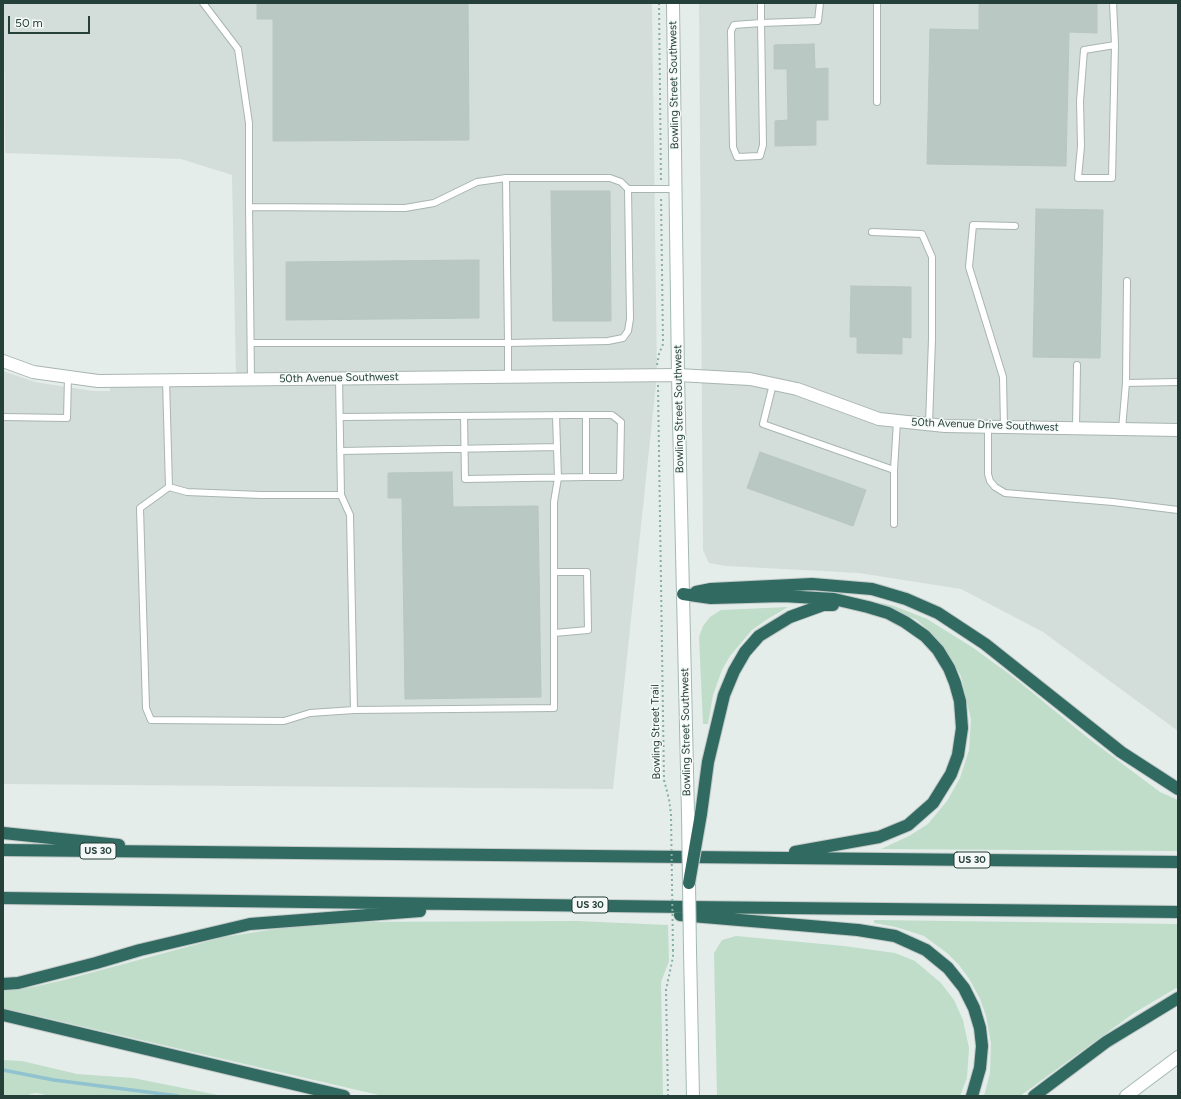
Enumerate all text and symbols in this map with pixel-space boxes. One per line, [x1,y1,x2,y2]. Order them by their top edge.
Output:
scale bar [10,8,92,34]
text: 50 m [15,16,43,30]
street label: Bowling Street Southwest [666,21,682,149]
street label: Bowling Street Southwest [671,345,687,473]
street label: 50th Avenue Southwest [279,370,399,386]
street label: 50th Avenue Drive Southwest [911,416,1059,434]
street label: Bowling Street Southwest [678,668,694,796]
street label: Bowling Street Trail [649,684,663,780]
road number: US 30 [80,843,116,859]
road number: US 30 [954,852,990,868]
road number: US 30 [572,897,608,913]

